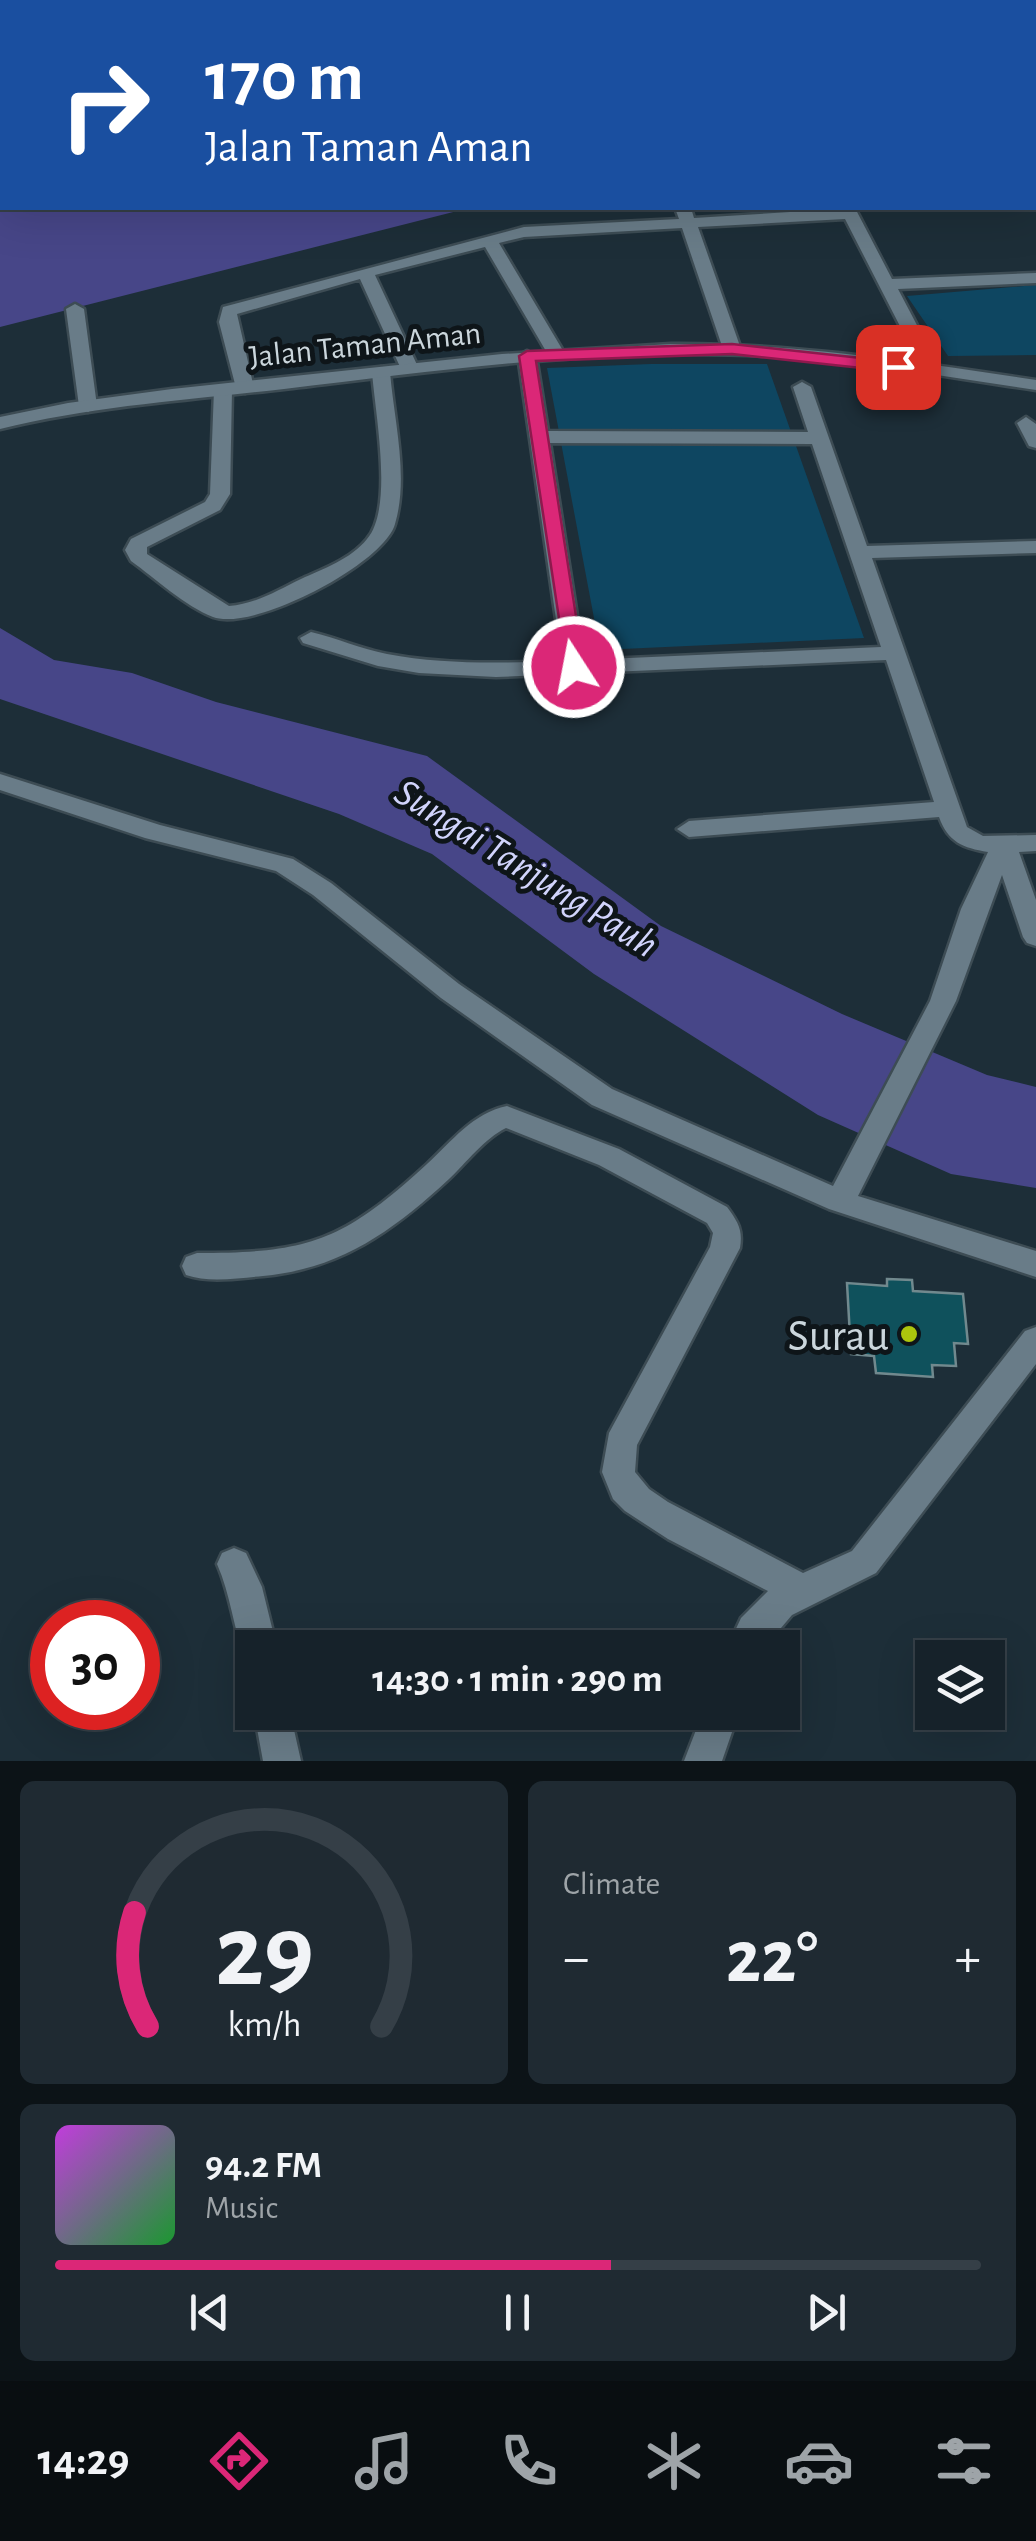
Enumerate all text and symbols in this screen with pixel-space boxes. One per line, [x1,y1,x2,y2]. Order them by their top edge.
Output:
icon: right [40,40,170,170]
text: 170 m [205,43,364,113]
text: Jalan Taman Aman [205,125,532,170]
street label: Jalan Taman Aman [248,317,483,373]
pin [856,325,941,410]
icon: arrive [871,340,926,395]
position arrow [522,615,626,719]
water label: Sungai Tanjung Pauh [386,772,664,967]
place label: Surau [787,1314,889,1359]
marker: Surau [898,1323,920,1345]
speed limit sign: 30 [30,1600,160,1730]
map controls [915,1640,1005,1730]
button: layers [915,1640,1005,1730]
text: 14:30 · 1 min · 290 m [372,1661,663,1699]
text: Climate [563,1868,660,1900]
text: 29 [214,1901,314,2005]
text: 22° [726,1921,818,1996]
text: − [563,1931,589,1986]
text: + [955,1931,981,1986]
text: km/h [227,2007,301,2043]
text: 94.2 FM [205,2147,322,2185]
text: Music [205,2192,278,2224]
icon: previous [182,2285,237,2340]
icon: pause [490,2285,545,2340]
icon: next [799,2285,854,2340]
icon: directions [204,2426,274,2496]
icon: music [349,2426,419,2496]
icon: phone [494,2426,564,2496]
icon: climate [639,2426,709,2496]
icon: car [784,2426,854,2496]
icon: filters [929,2426,999,2496]
text: 14:29 [37,2438,130,2483]

